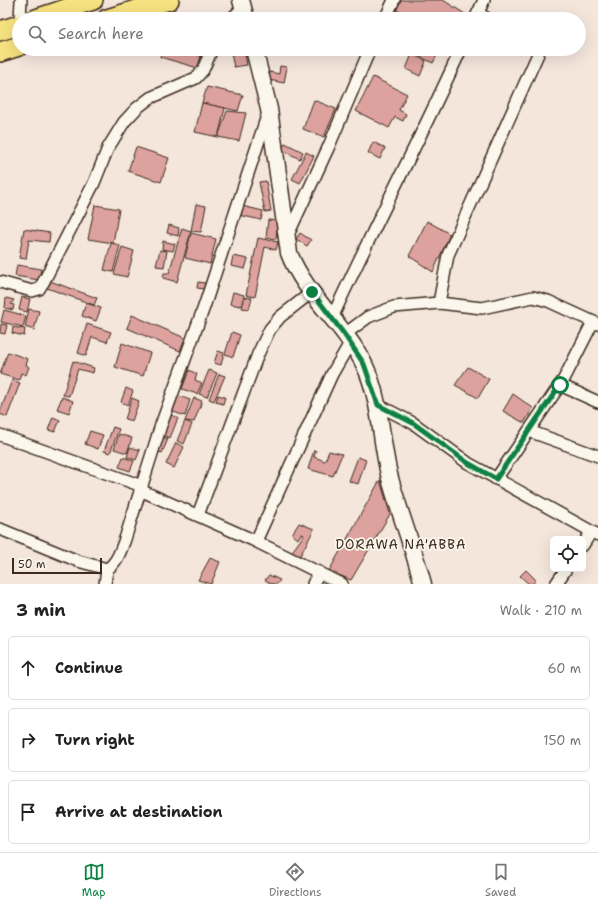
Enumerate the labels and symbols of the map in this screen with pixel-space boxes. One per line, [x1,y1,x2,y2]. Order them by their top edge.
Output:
route end [303,283,321,301]
route start [551,376,569,394]
district label: DORAWA NA'ABBA [336,536,466,553]
scale bar [12,556,102,575]

